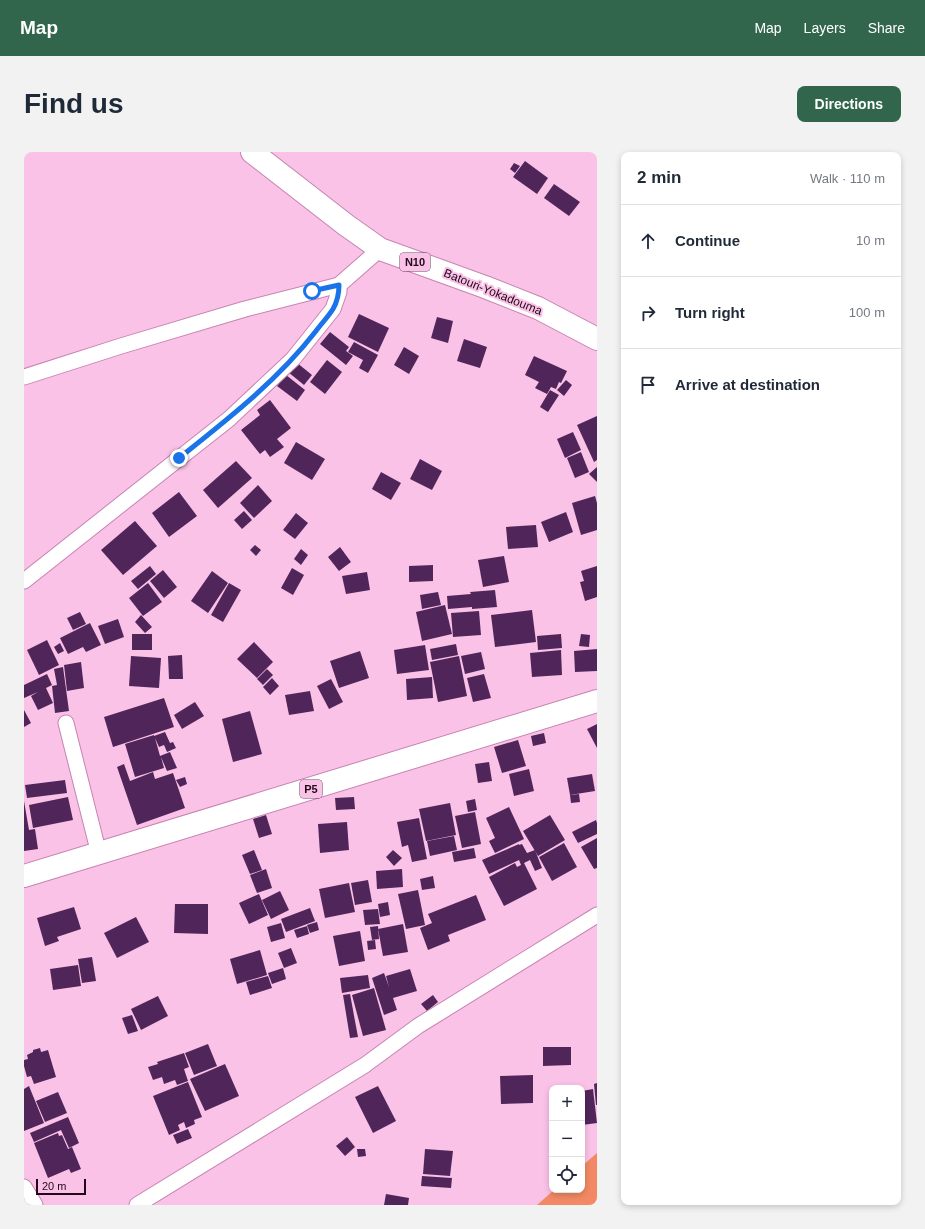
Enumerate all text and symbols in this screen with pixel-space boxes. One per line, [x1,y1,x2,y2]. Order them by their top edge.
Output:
text: Map [20,17,58,38]
text: Map [754,20,782,36]
text: Layers [804,20,846,36]
text: Share [868,20,905,36]
button: Directions [797,86,901,122]
text: Find us [24,88,124,119]
text: 2 min [637,168,681,187]
text: Walk · 110 m [810,171,885,186]
icon: ahead [637,230,659,252]
text: Continue [675,232,740,249]
text: 10 m [856,233,885,248]
road number: N10 [400,253,430,271]
street label: Batouri-Yokadouma [442,266,545,318]
route start [303,282,321,300]
icon: right [637,302,659,324]
text: Turn right [675,304,745,321]
text: 100 m [849,305,885,320]
icon: arrive [637,374,659,396]
text: Arrive at destination [675,376,820,393]
route end [170,449,188,467]
road number: P5 [300,780,322,798]
map controls [549,1085,585,1193]
button: + [549,1085,585,1121]
button: − [549,1121,585,1157]
button: locate [549,1157,585,1193]
scale bar [36,1177,86,1196]
text: 20 m [42,1180,66,1192]

